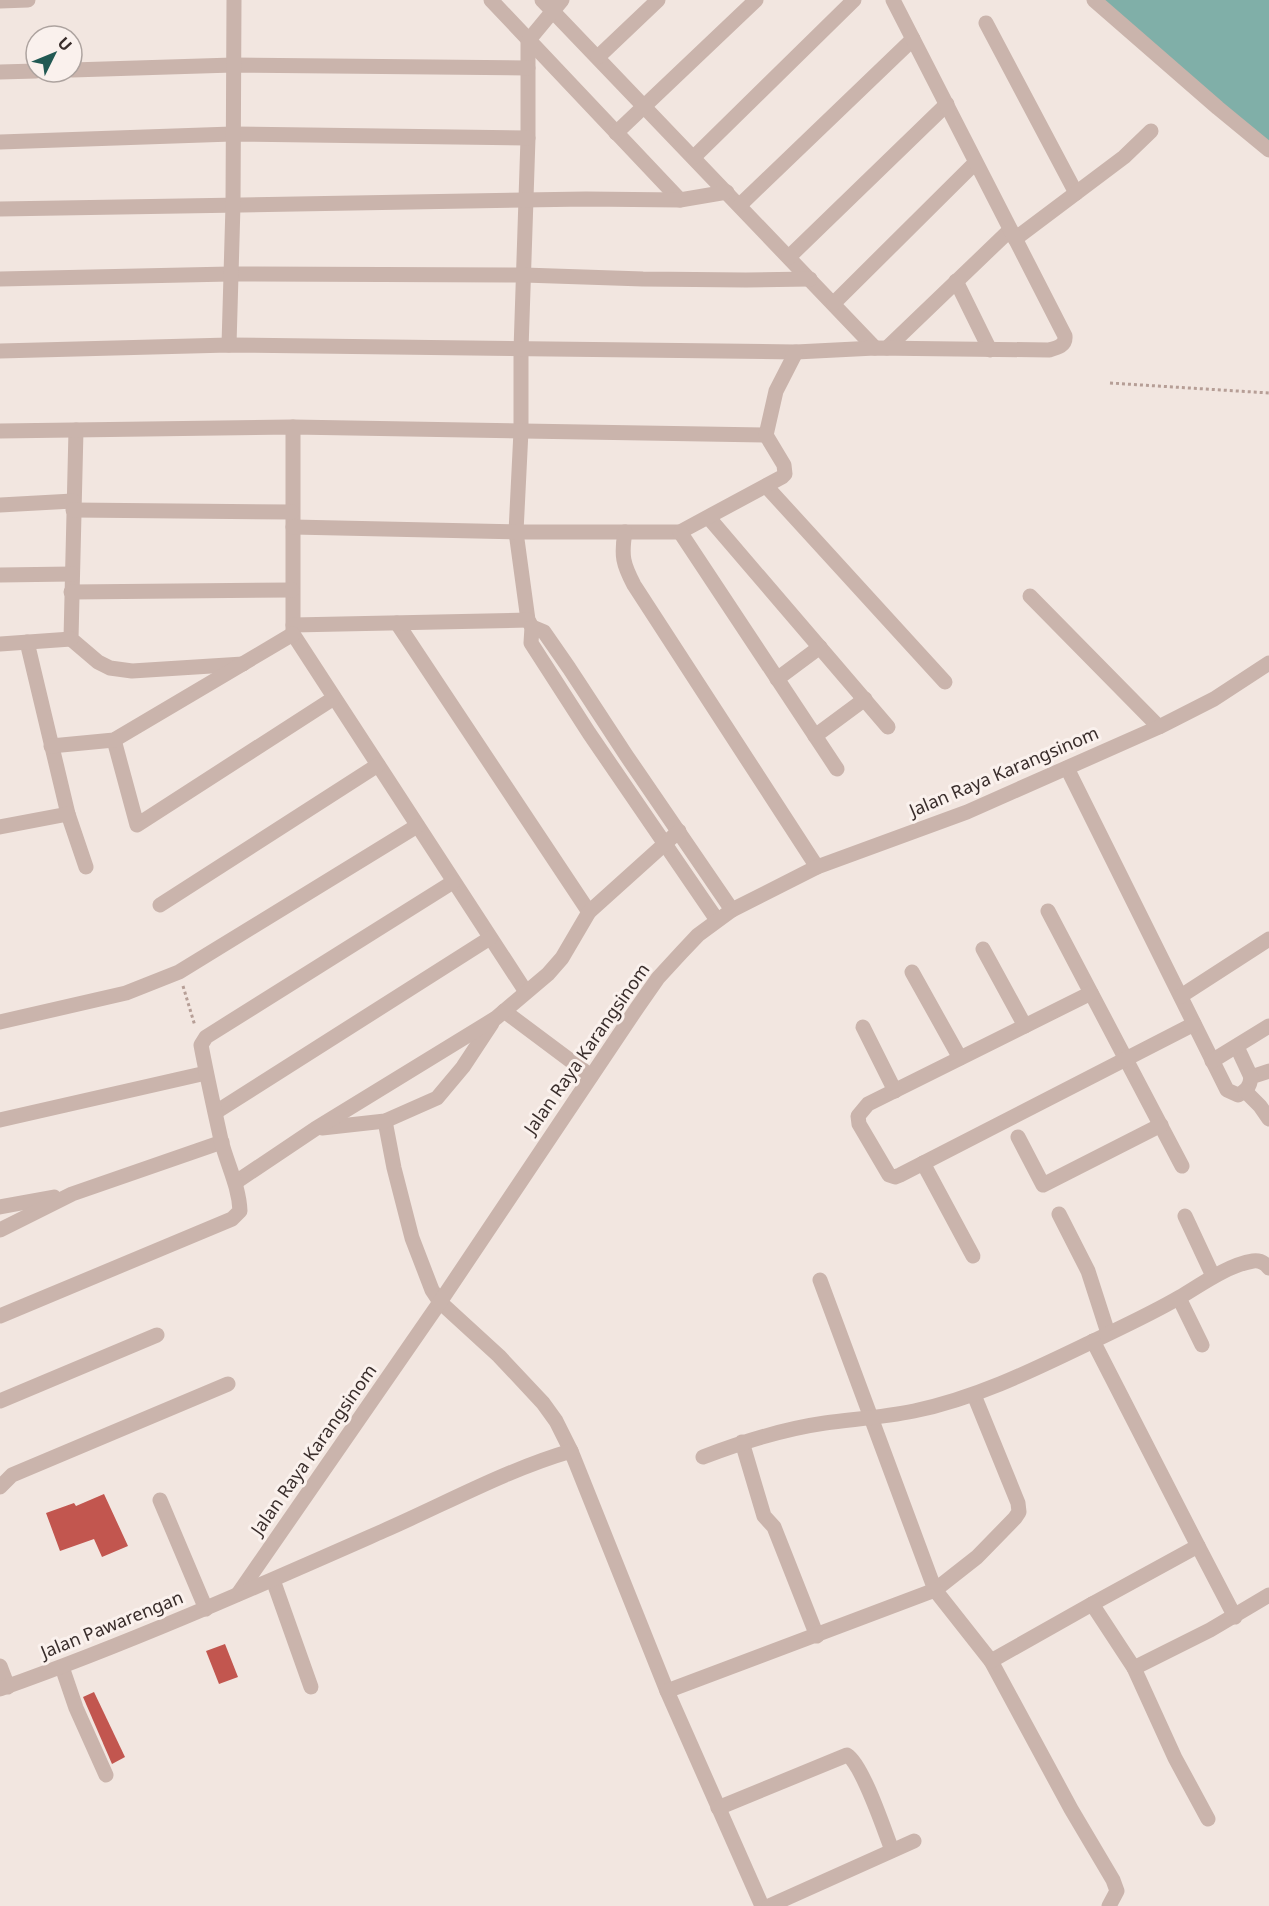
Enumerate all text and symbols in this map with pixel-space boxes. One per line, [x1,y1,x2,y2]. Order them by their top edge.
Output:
north arrow [24,24,84,84]
text: U [53,32,77,56]
street label: Jalan Raya Karangsinom [903,720,1102,823]
street label: Jalan Raya Karangsinom [517,958,654,1140]
street label: Jalan Raya Karangsinom [244,1359,381,1541]
street label: Jalan Pawarengan [35,1585,186,1664]

